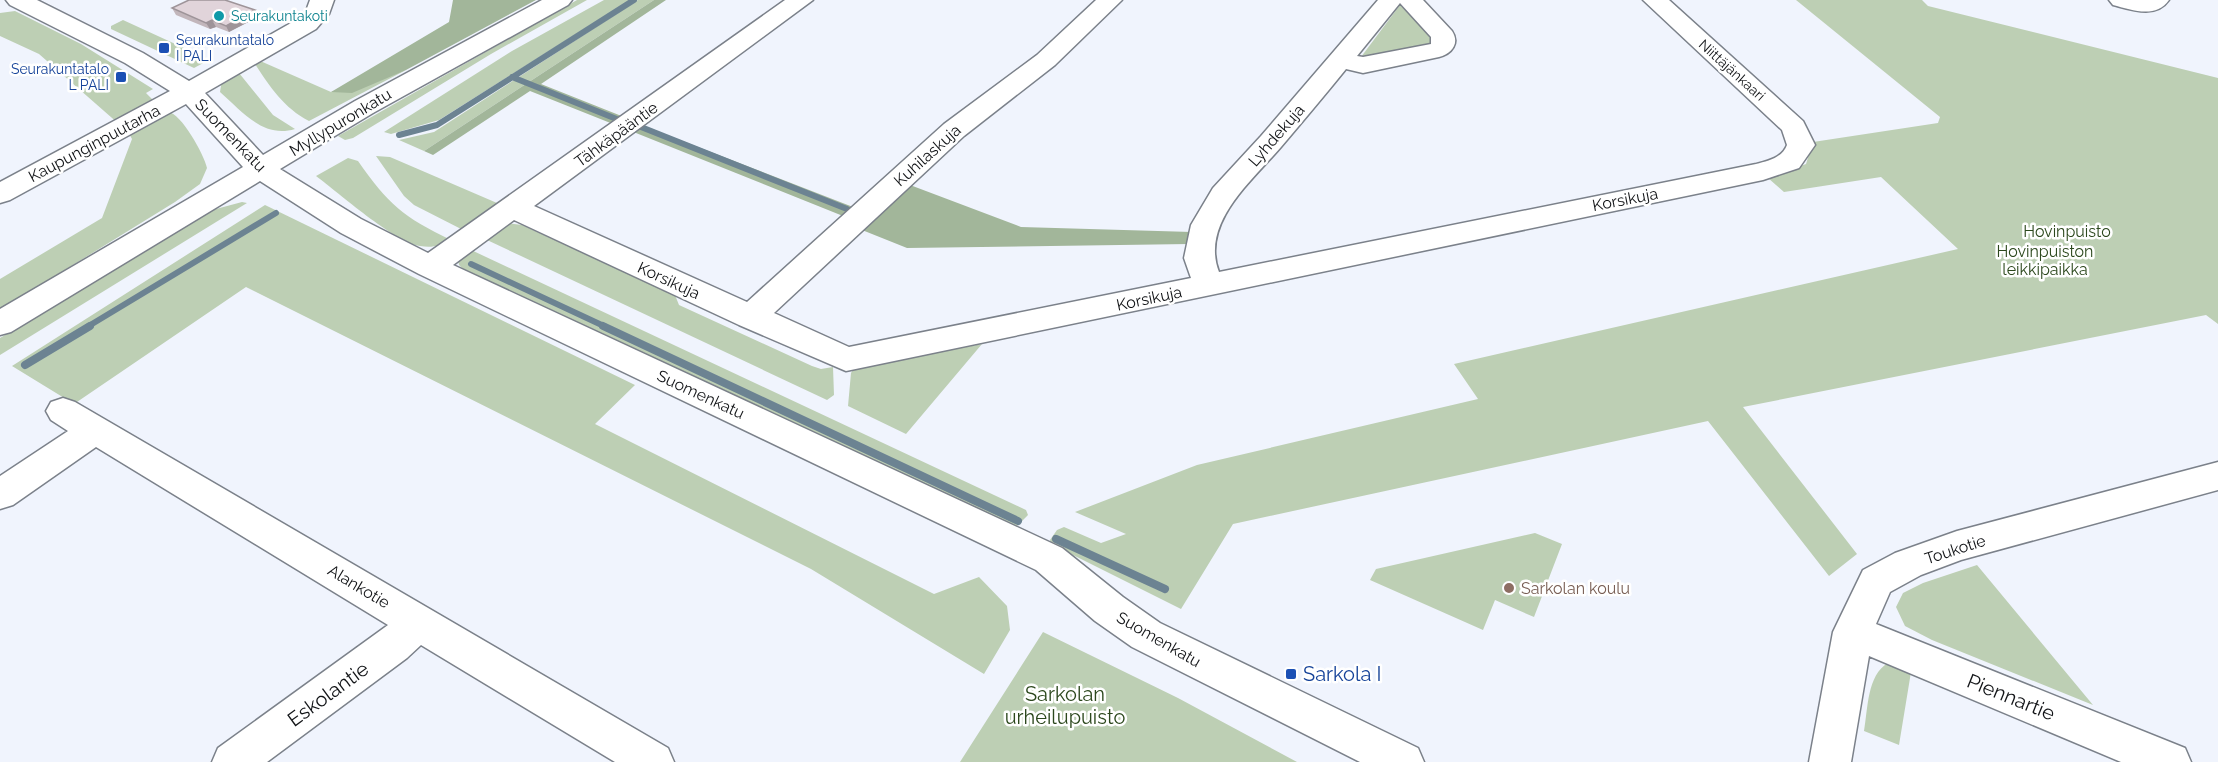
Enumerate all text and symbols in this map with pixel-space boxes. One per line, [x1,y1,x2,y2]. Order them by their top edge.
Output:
place label: Seurakuntakoti [231,8,328,24]
marker: Seurakuntakoti [212,9,226,23]
place label: Seurakuntatalo I PALI [176,32,274,64]
street label: Niittäjänkaari [1696,36,1768,104]
marker: Seurakuntatalo I PALI [157,41,171,55]
place label: Seurakuntatalo L PALI [11,61,109,93]
marker: Seurakuntatalo L PALI [114,70,128,84]
street label: Myllypuronkatu [286,85,395,160]
street label: Suomenkatu [191,95,270,176]
street label: Tähkäpääntie [571,98,662,171]
street label: Kaupunginpuutarha [25,101,163,186]
street label: Lyhdekuja [1244,101,1308,170]
street label: Kuhilaskuja [890,120,965,190]
street label: Korsikuja [1591,184,1660,215]
park label: Hovinpuisto [2023,222,2111,241]
park label: Hovinpuiston leikkipaikka [1997,242,2093,279]
street label: Korsikuja [635,258,703,303]
street label: Korsikuja [1115,282,1184,315]
street label: Suomenkatu [654,366,747,423]
street label: Toukotie [1922,531,1988,568]
street label: Alankotie [324,561,393,612]
place label: Sarkolan koulu [1521,579,1630,598]
marker: Sarkolan koulu [1502,581,1516,595]
street label: Suomenkatu [1113,608,1204,671]
street label: Eskolantie [283,656,373,731]
place label: Sarkola I [1303,662,1381,686]
marker: Sarkola I [1284,667,1298,681]
street label: Piennartie [1964,669,2059,726]
park label: Sarkolan urheilupuisto [1005,682,1125,729]

